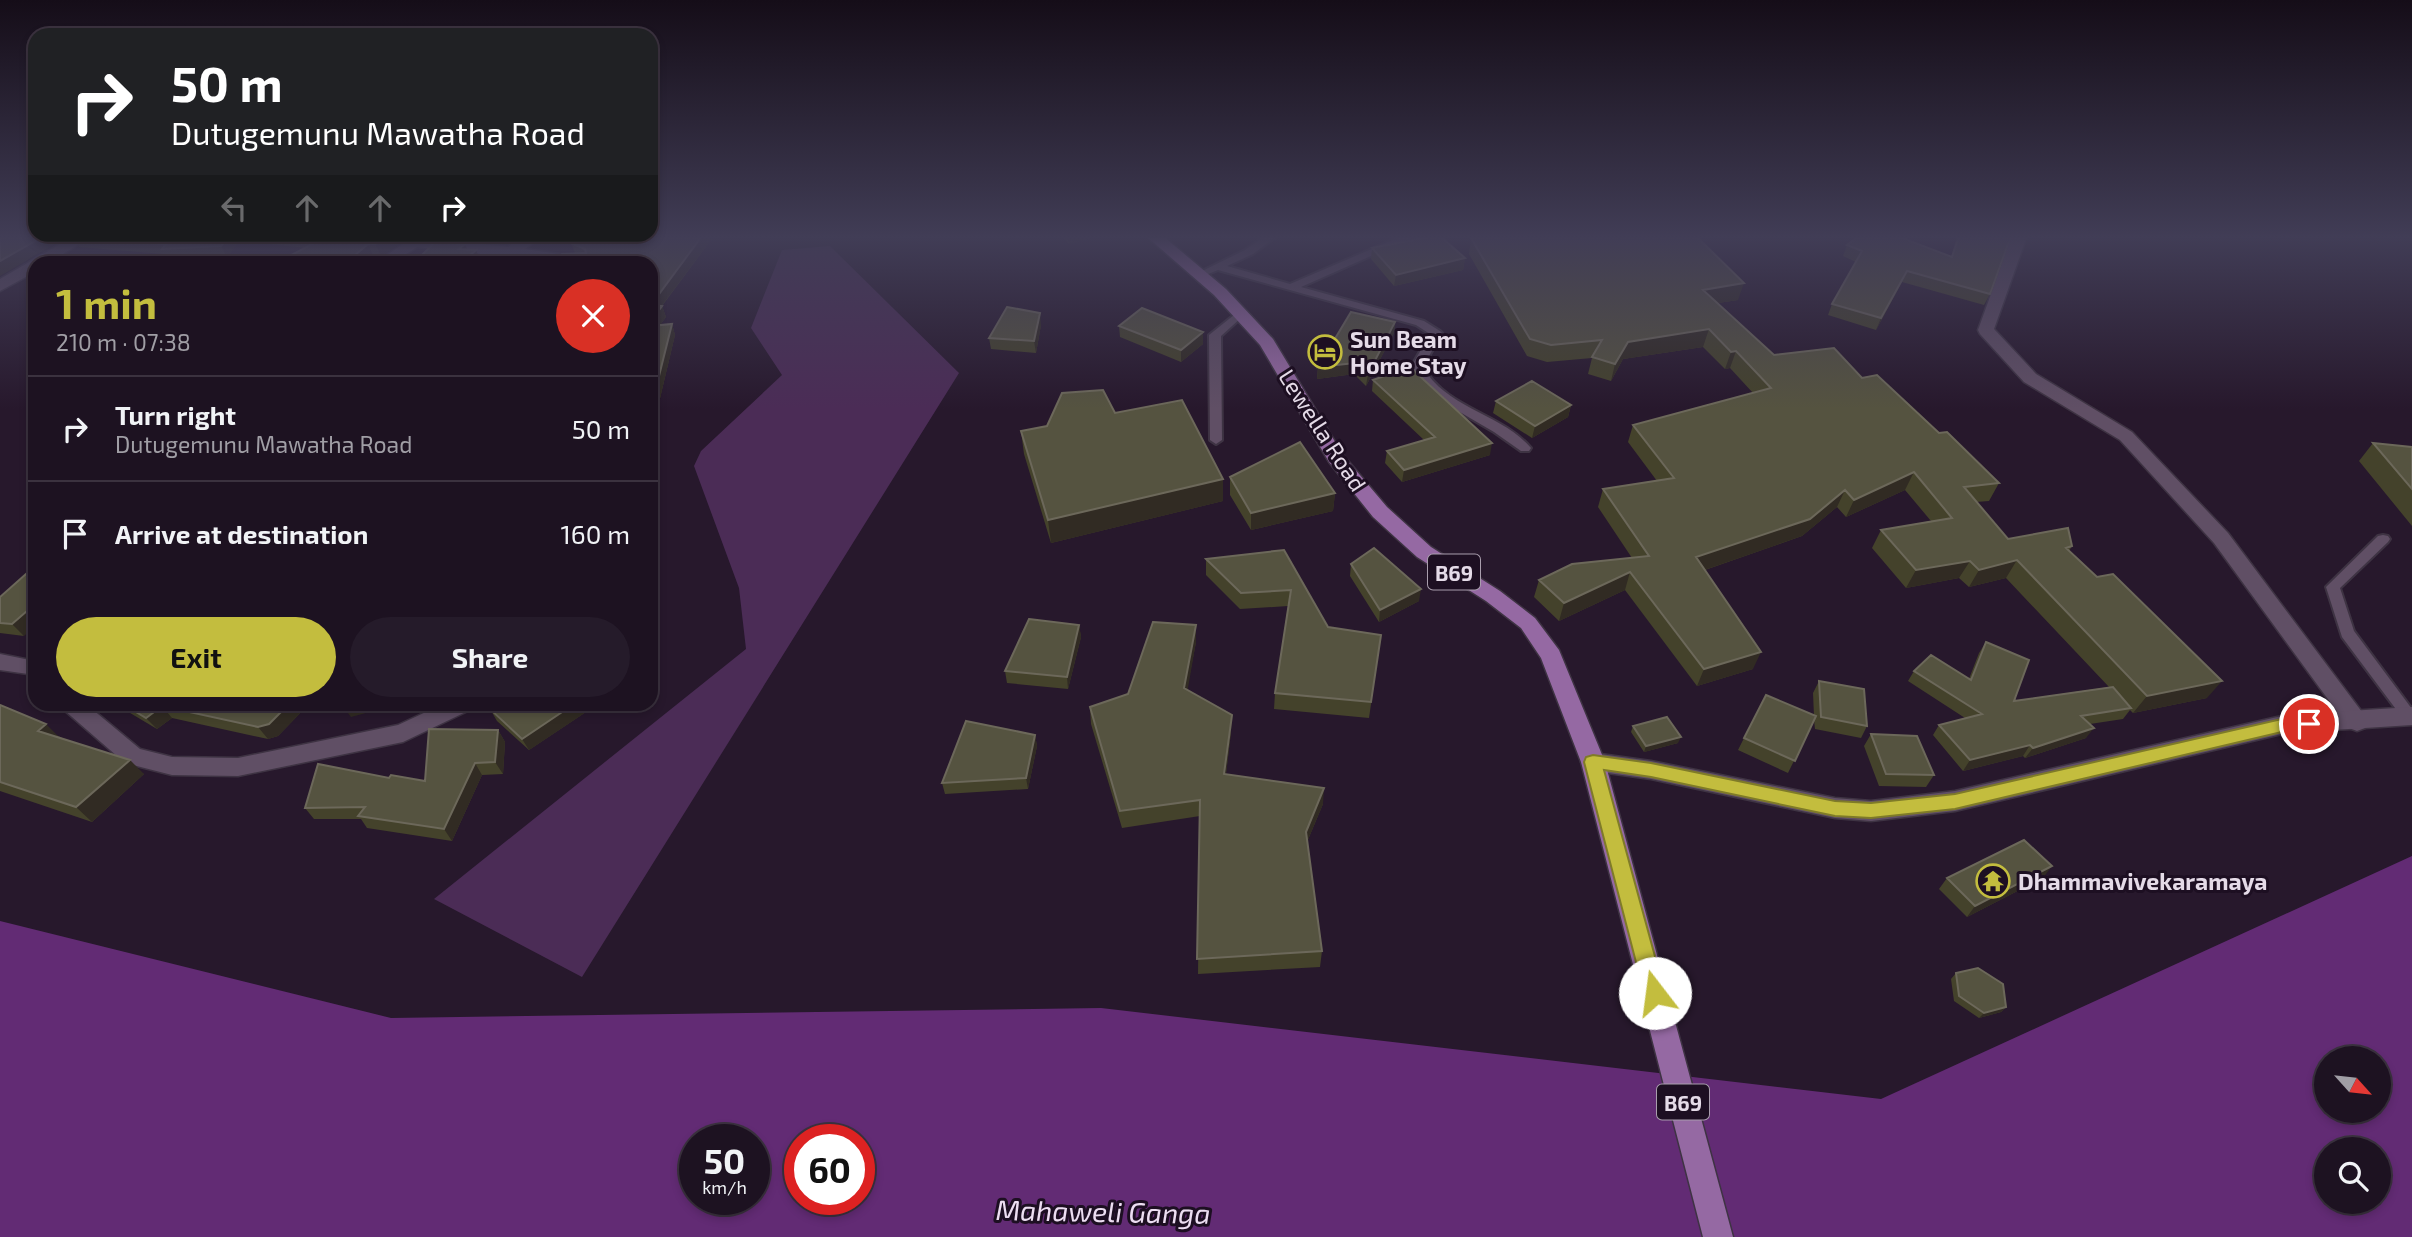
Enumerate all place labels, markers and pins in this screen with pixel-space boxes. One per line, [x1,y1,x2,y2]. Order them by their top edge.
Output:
place label: Sun Beam Home Stay [1350,325,1467,379]
hotel icon: Sun Beam Home Stay [1306,333,1344,371]
pin [2279,694,2339,754]
temple icon: Dhammavivekaramaya [1974,862,2012,900]
place label: Dhammavivekaramaya [2018,867,2267,895]

